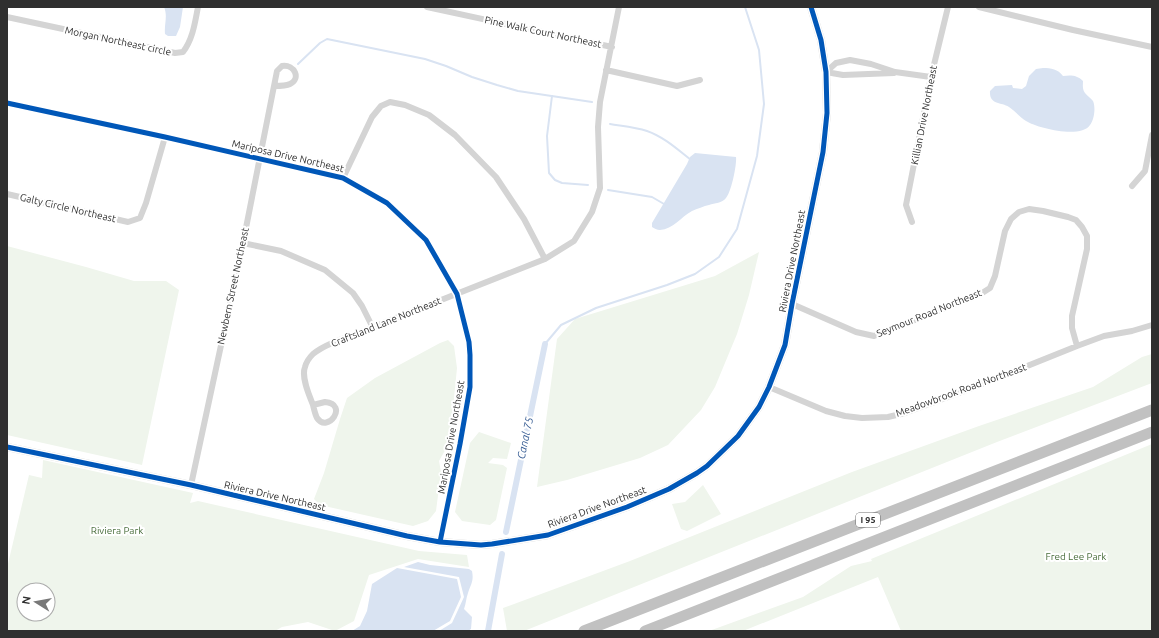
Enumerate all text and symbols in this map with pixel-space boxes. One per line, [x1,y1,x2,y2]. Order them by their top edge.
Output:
street label: Pine Walk Court Northeast [484,14,602,50]
street label: Morgan Northeast circle [64,24,172,58]
street label: Killian Drive Northeast [909,64,939,166]
street label: Mariposa Drive Northeast [231,138,345,174]
street label: Galty Circle Northeast [19,192,117,224]
street label: Riviera Drive Northeast [777,209,807,313]
street label: Newbern Street Northeast [215,227,251,345]
street label: Seymour Road Northeast [875,287,983,339]
street label: Craftsland Lane Northeast [329,295,443,349]
street label: Meadowbrook Road Northeast [894,361,1028,419]
street label: Mariposa Drive Northeast [436,379,466,494]
water label: Canal 75 [515,415,535,460]
street label: Riviera Drive Northeast [223,479,327,513]
street label: Riviera Drive Northeast [546,484,648,530]
road number: I 95 [856,513,880,527]
park label: Riviera Park [91,525,143,536]
park label: Fred Lee Park [1046,551,1106,562]
north arrow [16,582,56,622]
text: N [20,595,33,605]

